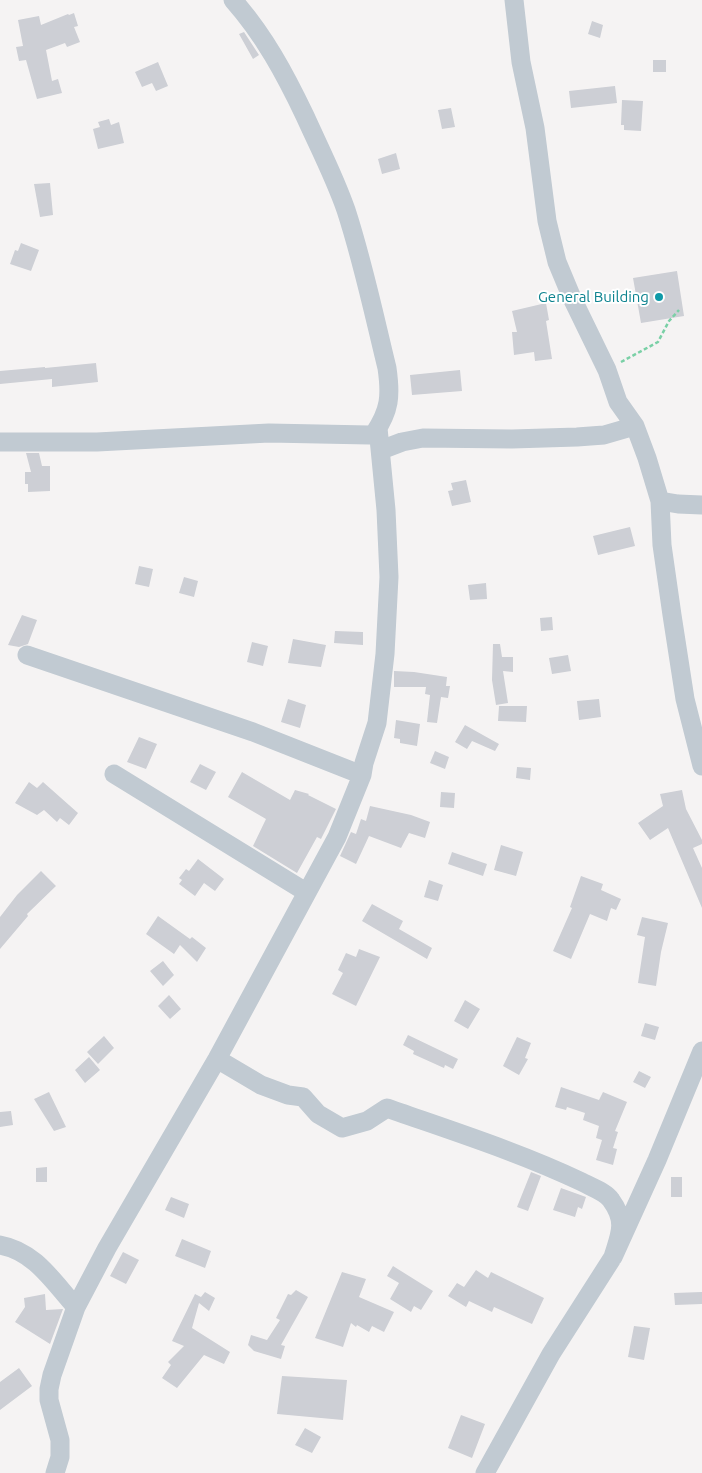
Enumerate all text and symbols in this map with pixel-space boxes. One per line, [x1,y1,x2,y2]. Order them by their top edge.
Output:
place label: General Building [538,288,649,306]
marker: General Building [653,291,665,303]

